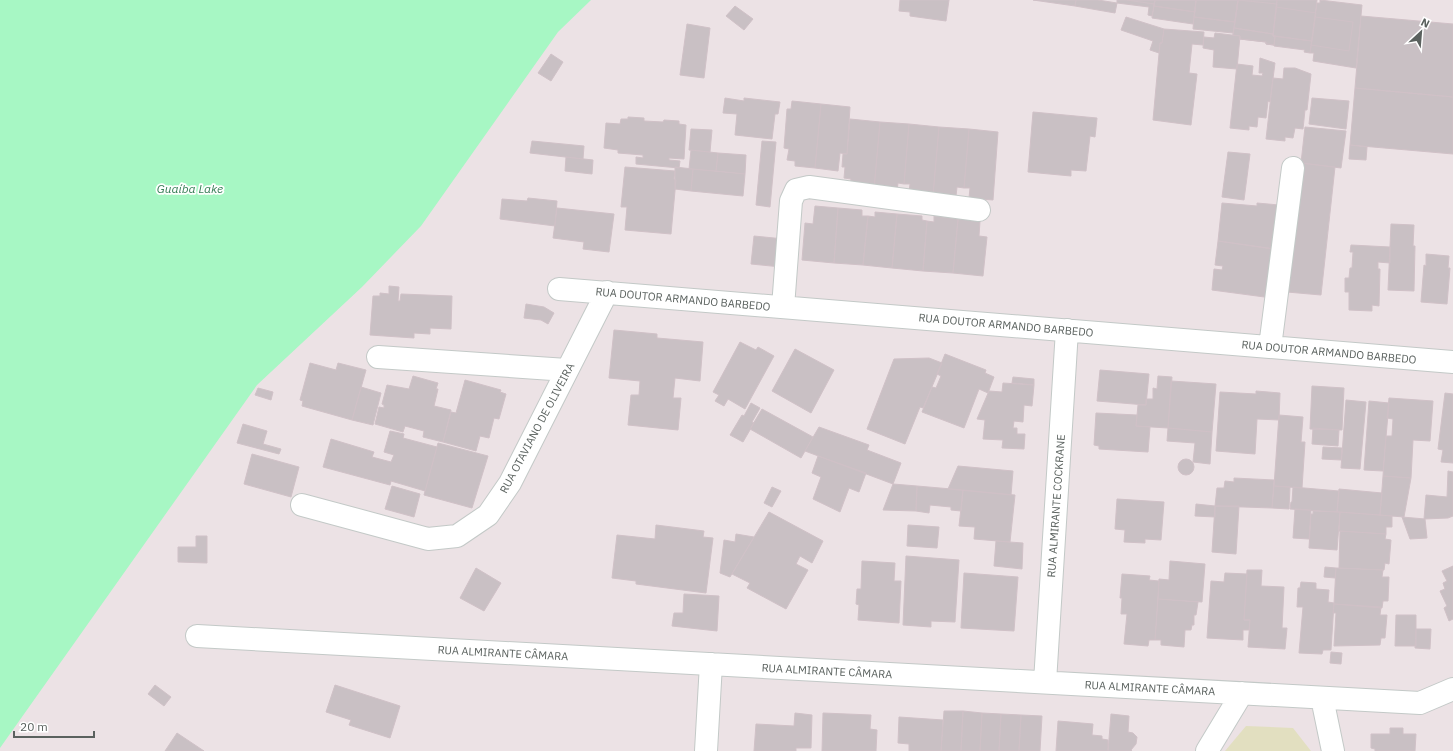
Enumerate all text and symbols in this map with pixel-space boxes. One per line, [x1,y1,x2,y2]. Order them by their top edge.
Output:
north arrow [1401,12,1441,52]
text: N [1419,15,1432,31]
water label: Guaíba Lake [157,181,223,196]
street label: RUA DOUTOR ARMANDO BARBEDO [595,284,771,314]
street label: RUA DOUTOR ARMANDO BARBEDO [918,310,1094,340]
street label: RUA DOUTOR ARMANDO BARBEDO [1241,337,1417,367]
street label: RUA OTAVIANO DE OLIVEIRA [497,360,577,496]
street label: RUA ALMIRANTE COCKRANE [1044,434,1068,578]
street label: RUA ALMIRANTE CÂMARA [437,643,569,663]
street label: RUA ALMIRANTE CÂMARA [761,661,893,681]
street label: RUA ALMIRANTE CÂMARA [1084,678,1216,698]
scale bar [14,713,94,739]
text: 20 m [20,719,48,734]

